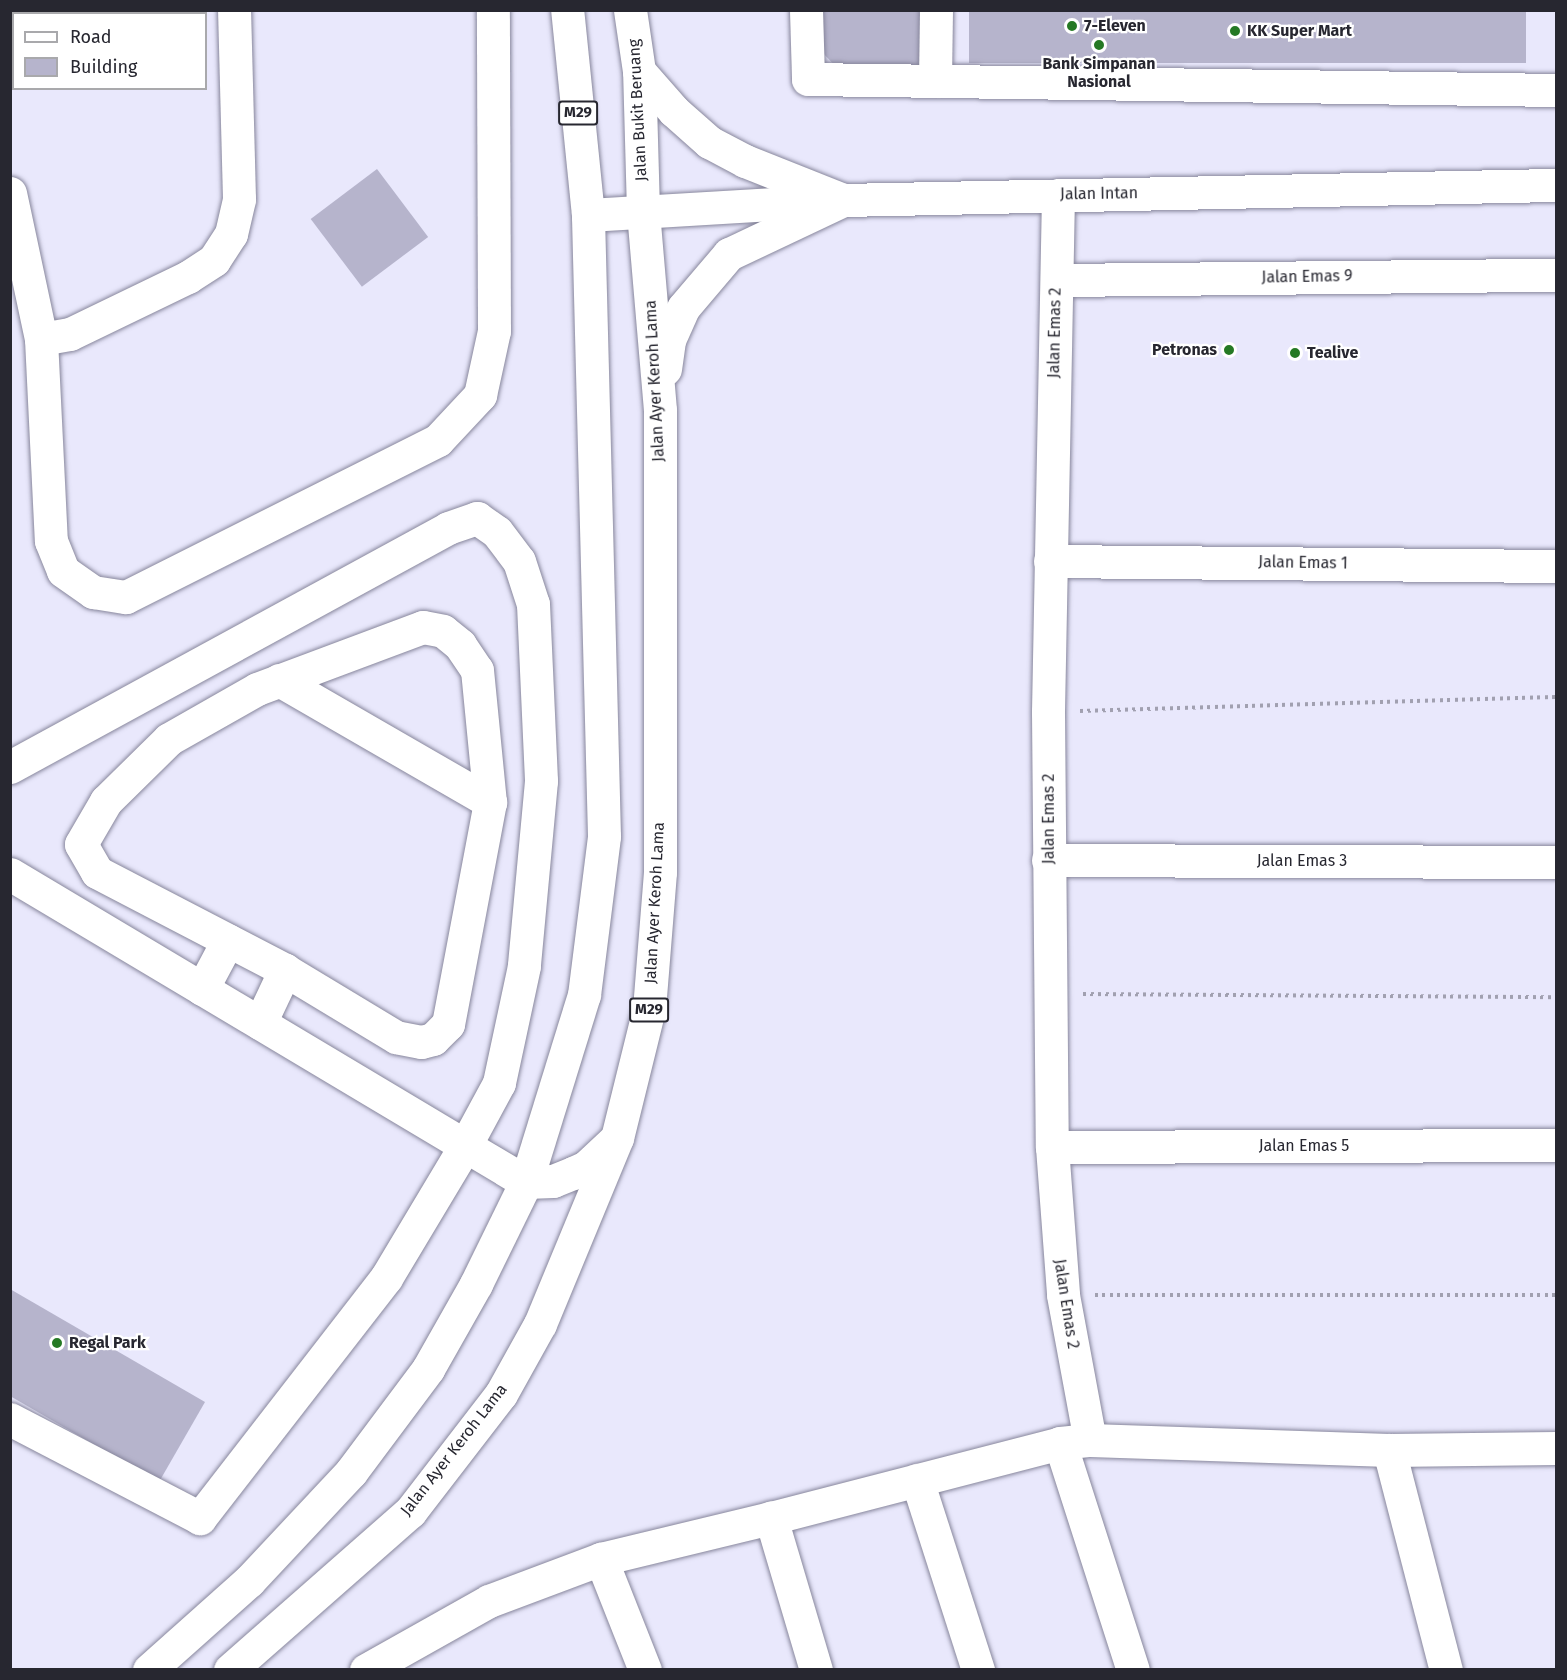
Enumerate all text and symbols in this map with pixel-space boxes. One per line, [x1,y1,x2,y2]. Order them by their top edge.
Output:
legend [12,12,207,90]
place label: 7-Eleven [1084,16,1146,36]
marker: 7-Eleven [1065,19,1079,33]
place label: KK Super Mart [1247,21,1352,41]
marker: KK Super Mart [1228,24,1242,38]
text: Road [70,26,112,48]
street label: Jalan Bukit Beruang [625,38,651,182]
marker: Bank Simpanan Nasional [1092,38,1106,52]
place label: Bank Simpanan Nasional [1042,54,1156,92]
text: Building [70,56,137,78]
road number: M29 [557,101,599,125]
street label: Jalan Intan [1060,184,1138,204]
street label: Jalan Emas 9 [1261,267,1353,287]
street label: Jalan Emas 2 [1045,288,1065,378]
street label: Jalan Ayer Keroh Lama [641,300,669,462]
place label: Petronas [1152,340,1217,360]
marker: Petronas [1222,343,1236,357]
place label: Tealive [1307,343,1358,363]
marker: Tealive [1288,346,1302,360]
street label: Jalan Emas 1 [1258,553,1348,573]
street label: Jalan Emas 2 [1039,774,1059,864]
street label: Jalan Ayer Keroh Lama [641,822,669,984]
street label: Jalan Emas 3 [1257,851,1347,871]
road number: M29 [628,998,670,1022]
street label: Jalan Emas 5 [1259,1136,1349,1156]
street label: Jalan Emas 2 [1049,1258,1083,1350]
place label: Regal Park [69,1333,146,1353]
marker: Regal Park [50,1336,64,1350]
street label: Jalan Ayer Keroh Lama [397,1380,511,1520]

